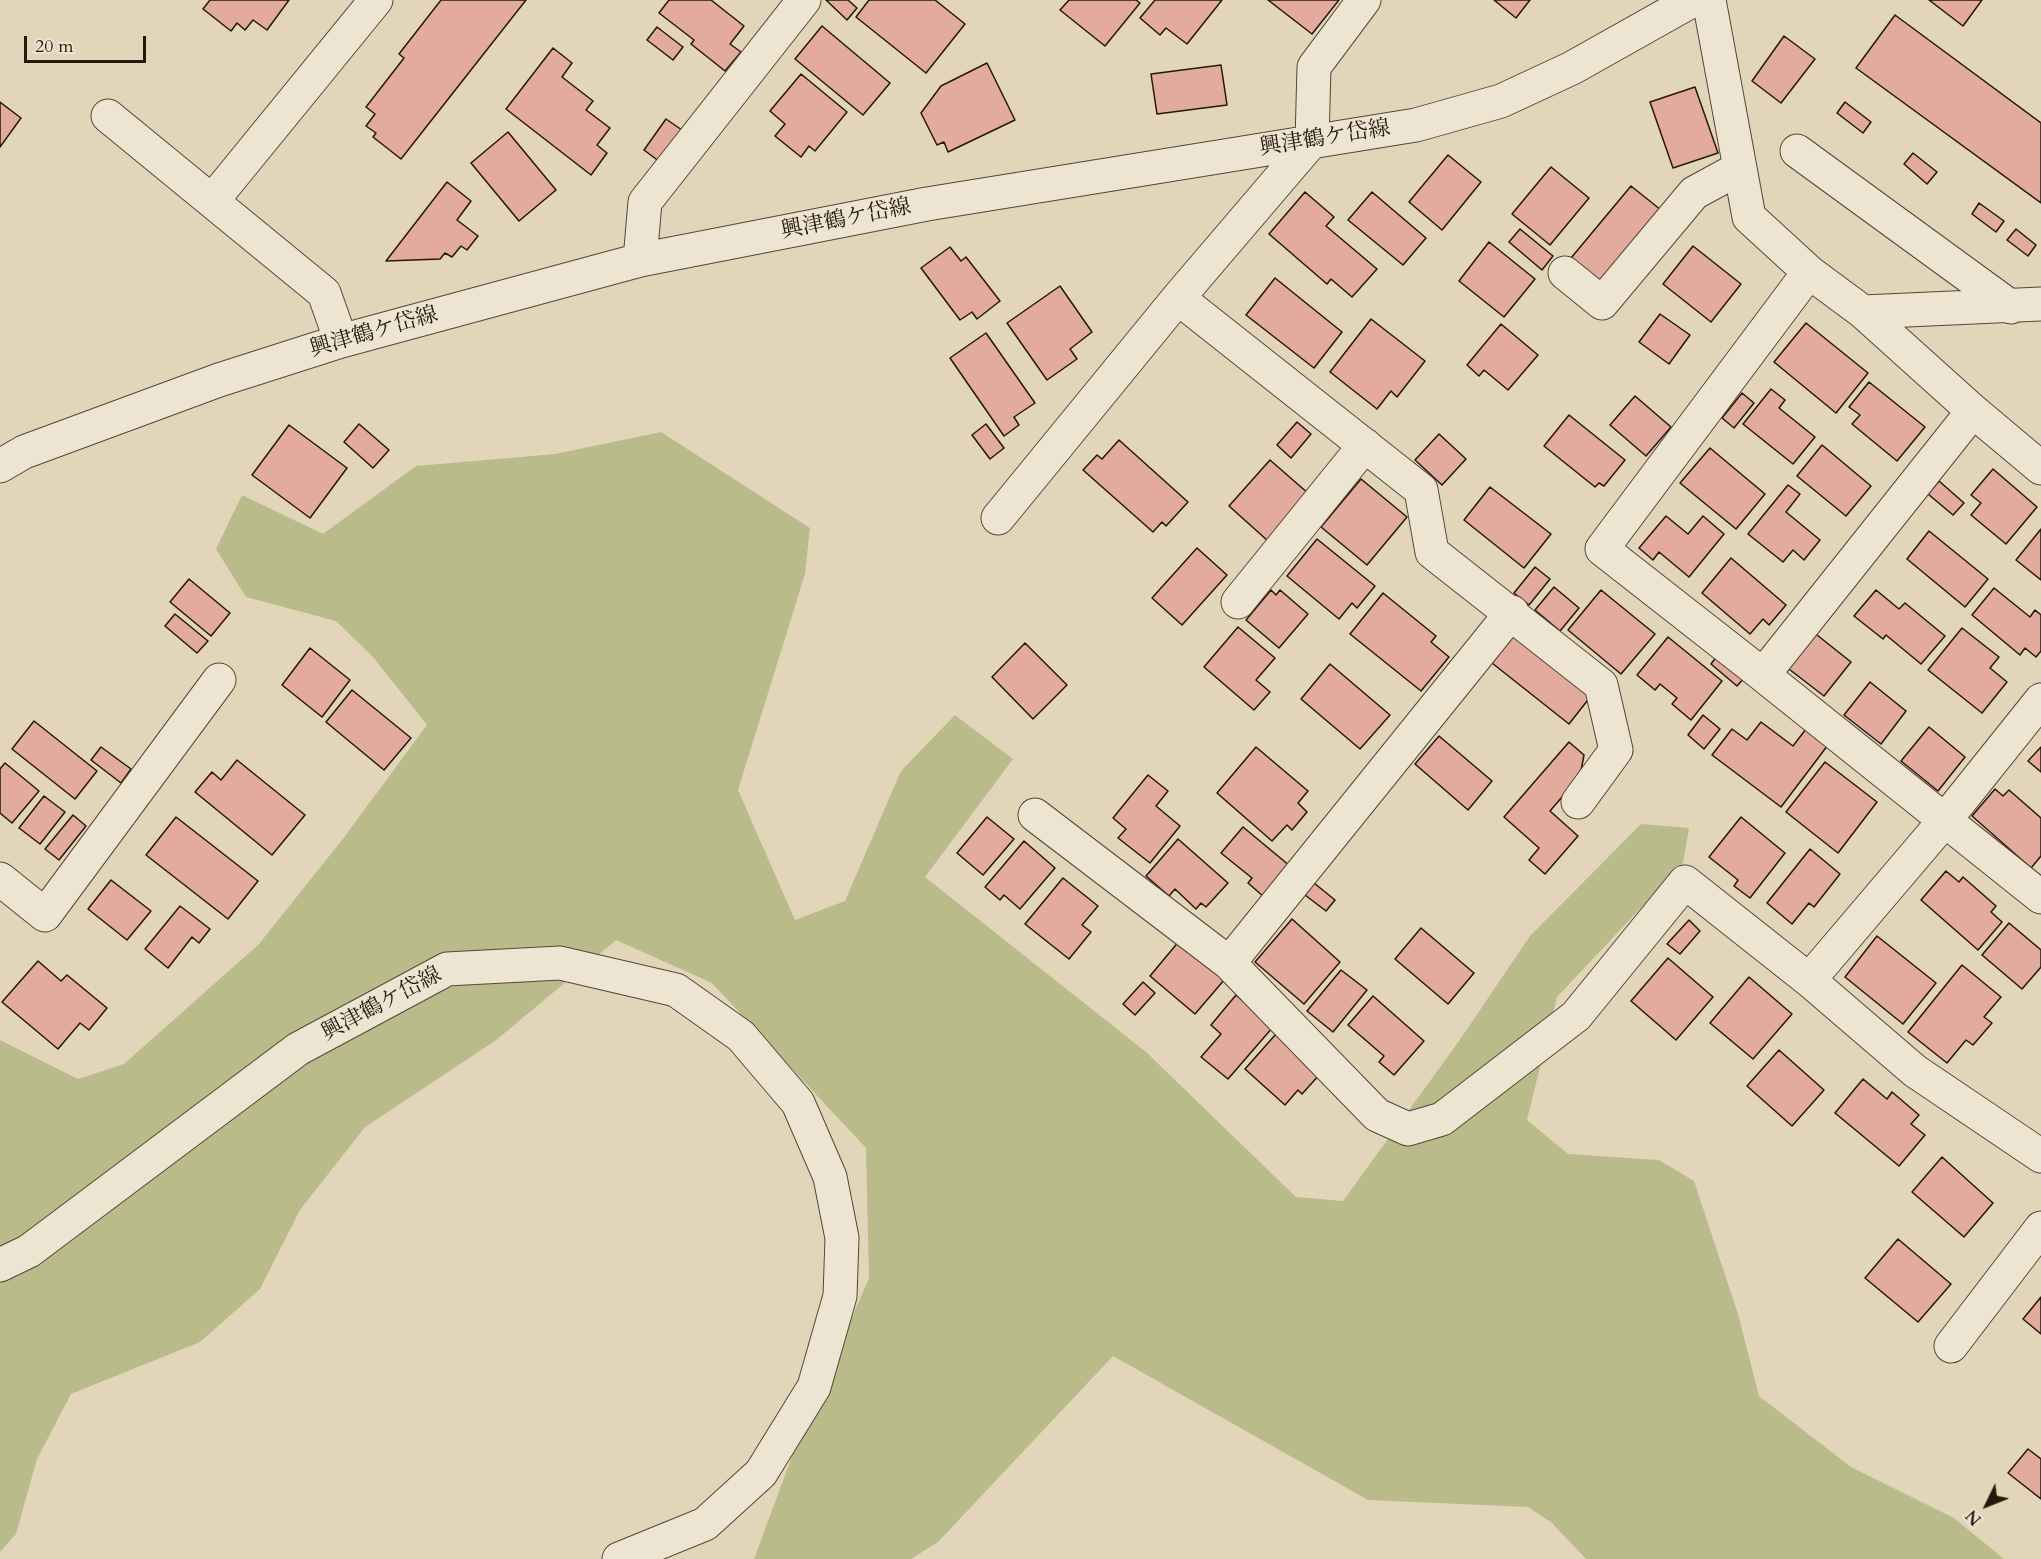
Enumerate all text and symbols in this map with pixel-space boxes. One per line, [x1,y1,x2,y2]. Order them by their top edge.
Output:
scale bar [27,24,148,62]
text: 20 m [35,34,74,59]
street label: 興津鶴ケ岱線 [1258,116,1392,162]
street label: 興津鶴ケ岱線 [779,194,913,246]
street label: 興津鶴ケ岱線 [307,302,441,364]
street label: 興津鶴ケ岱線 [318,962,446,1048]
north arrow [1957,1475,2017,1535]
text: N [1961,1505,1987,1530]

